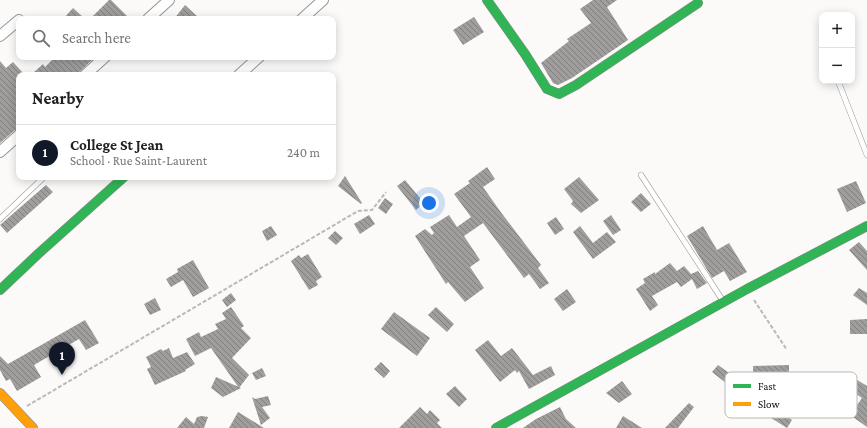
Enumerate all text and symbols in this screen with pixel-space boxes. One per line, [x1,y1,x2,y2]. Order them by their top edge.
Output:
map controls [819,12,855,84]
button: + [819,12,855,48]
search box [16,16,336,60]
icon: search [30,27,52,49]
text: Search here [62,30,131,46]
button: − [819,48,855,84]
text: Nearby [32,89,84,108]
text: College St Jean [70,137,163,153]
text: 1 [43,145,47,160]
text: 240 m [287,145,320,160]
text: School · Rue Saint-Laurent [70,153,207,168]
your location [419,193,439,213]
pin: 1 [49,342,75,375]
legend [725,372,857,418]
text: Fast [758,380,777,392]
text: Slow [758,398,780,410]

